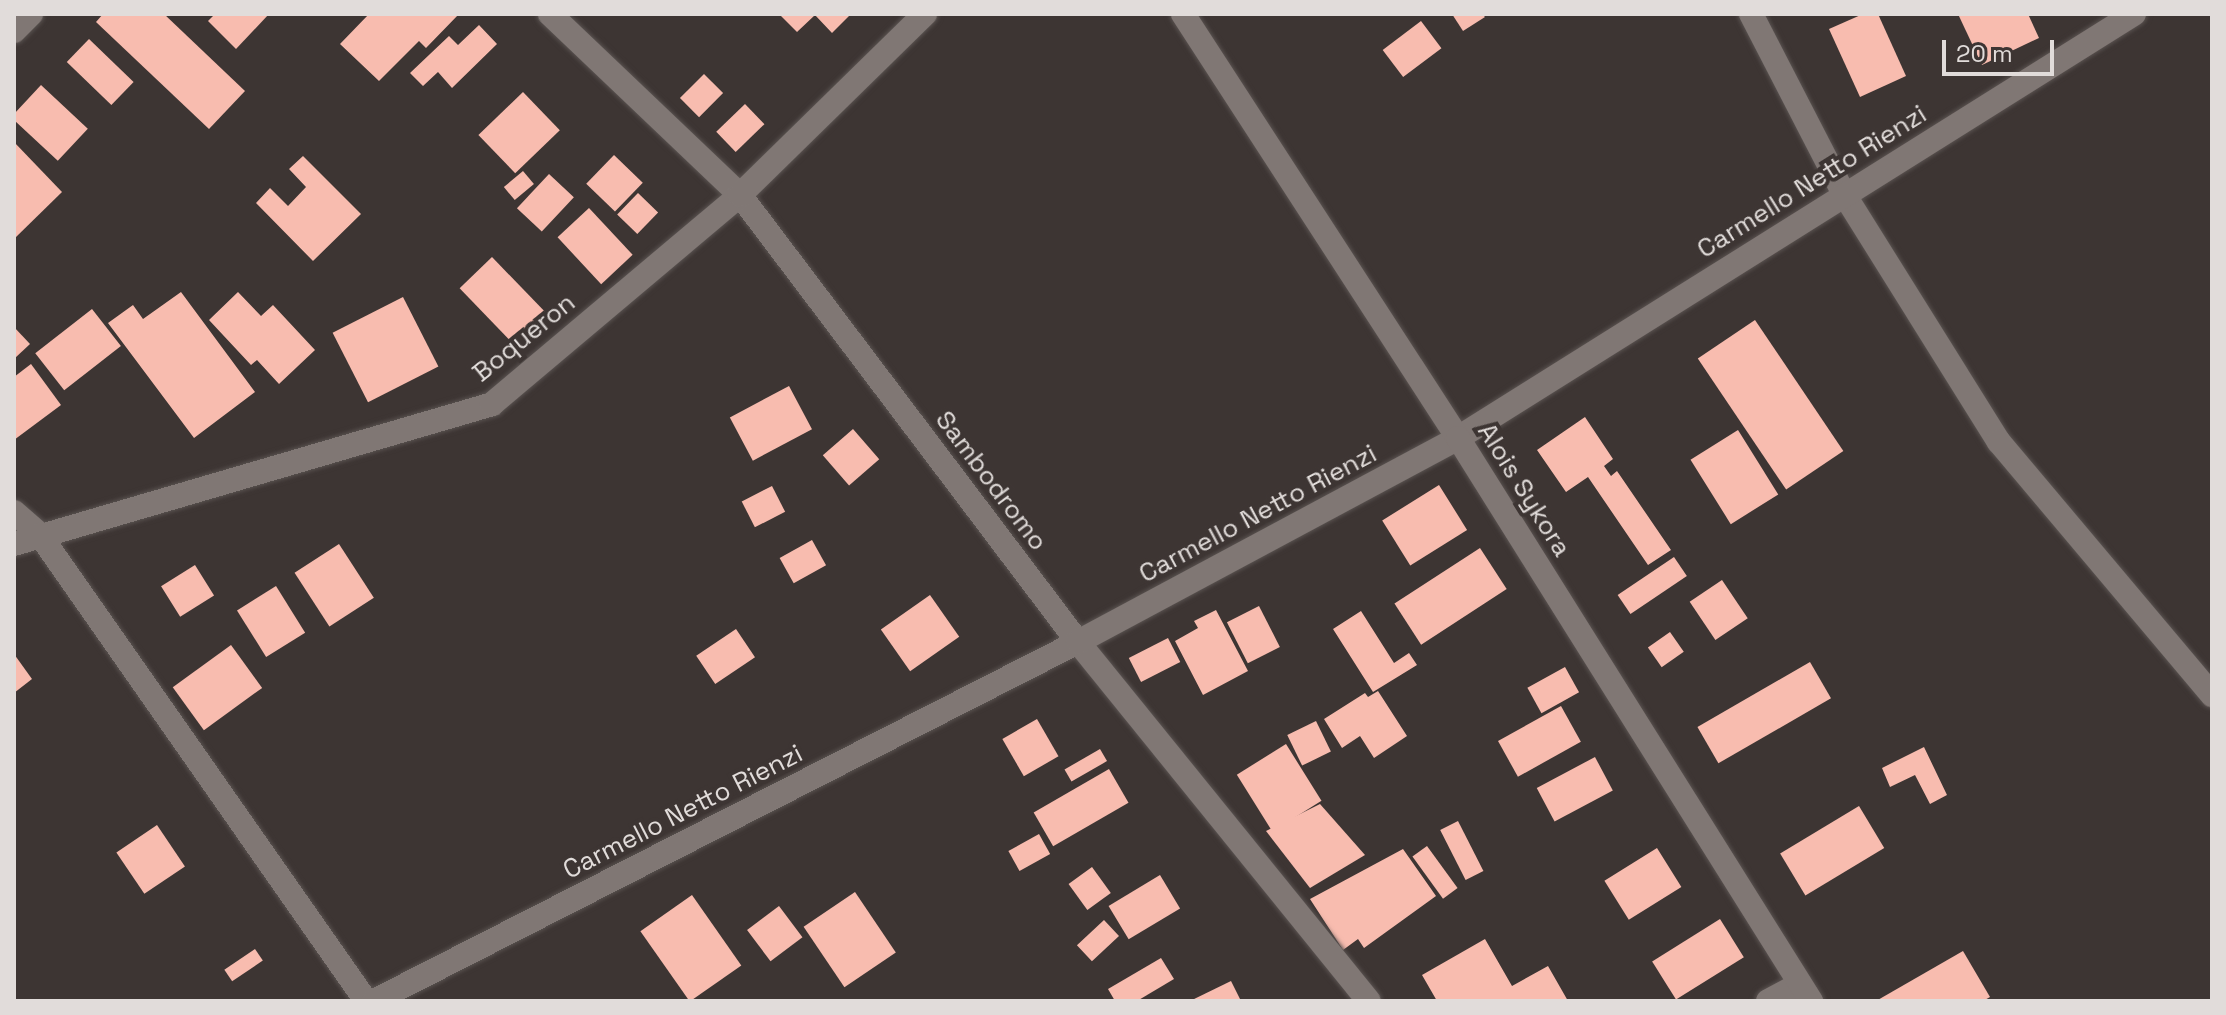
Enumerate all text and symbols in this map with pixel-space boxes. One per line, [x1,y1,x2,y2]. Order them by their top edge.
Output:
scale bar [1946,24,2058,74]
text: 20 m [1956,38,2013,69]
street label: Carmello Netto Rienzi [1692,99,1932,265]
street label: Boqueron [467,287,581,389]
street label: Sambodromo [928,405,1054,557]
street label: Alois Sykora [1471,418,1577,562]
street label: Carmello Netto Rienzi [1134,438,1382,590]
street label: Carmello Netto Rienzi [558,738,808,886]

